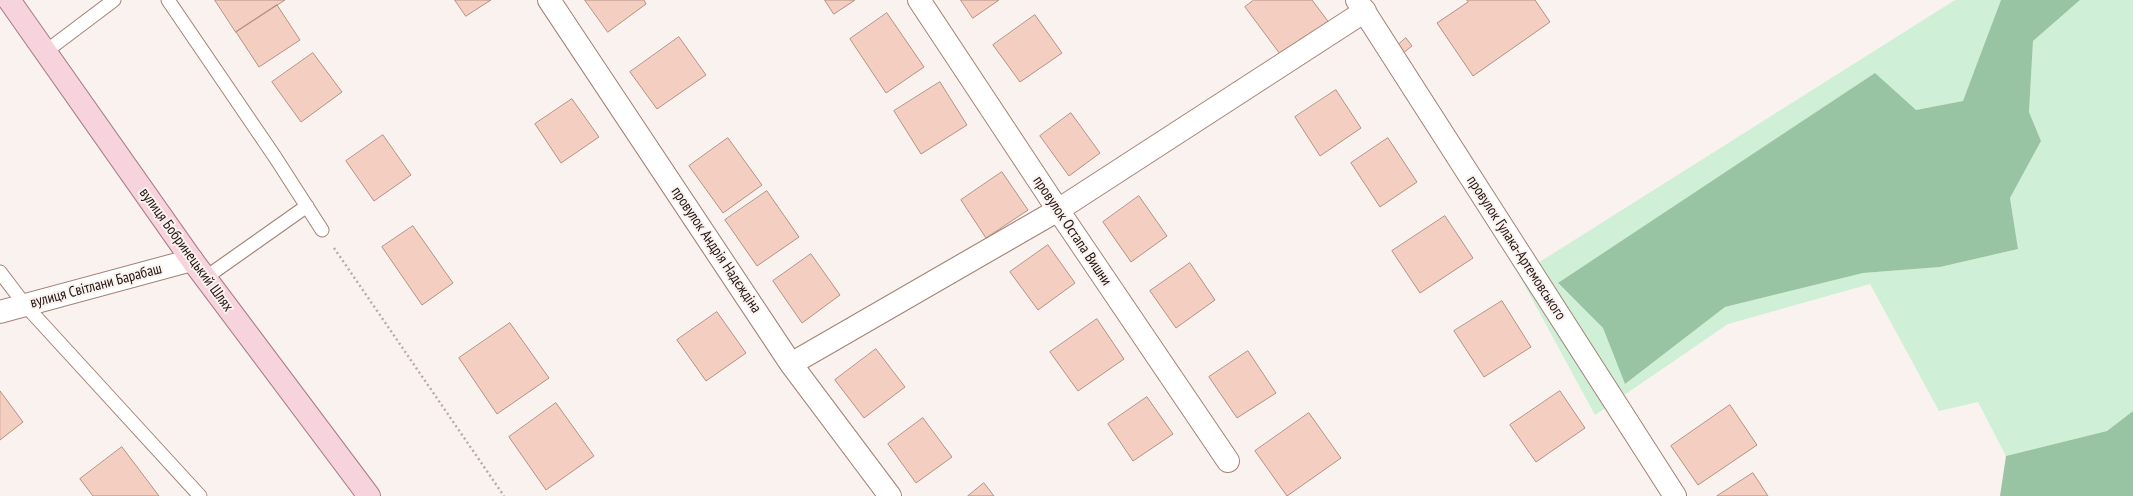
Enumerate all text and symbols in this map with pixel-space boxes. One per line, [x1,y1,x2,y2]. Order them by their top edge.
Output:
street label: провулок Остапа Вишни [1029,173,1115,289]
street label: провулок Гулака-Артемовського [1463,173,1569,323]
street label: провулок Андрія Надєждіна [667,183,765,317]
street label: вулиця Бобринецький Шлях [135,185,237,315]
street label: вулиця Світлани Барабаш [28,260,164,312]

